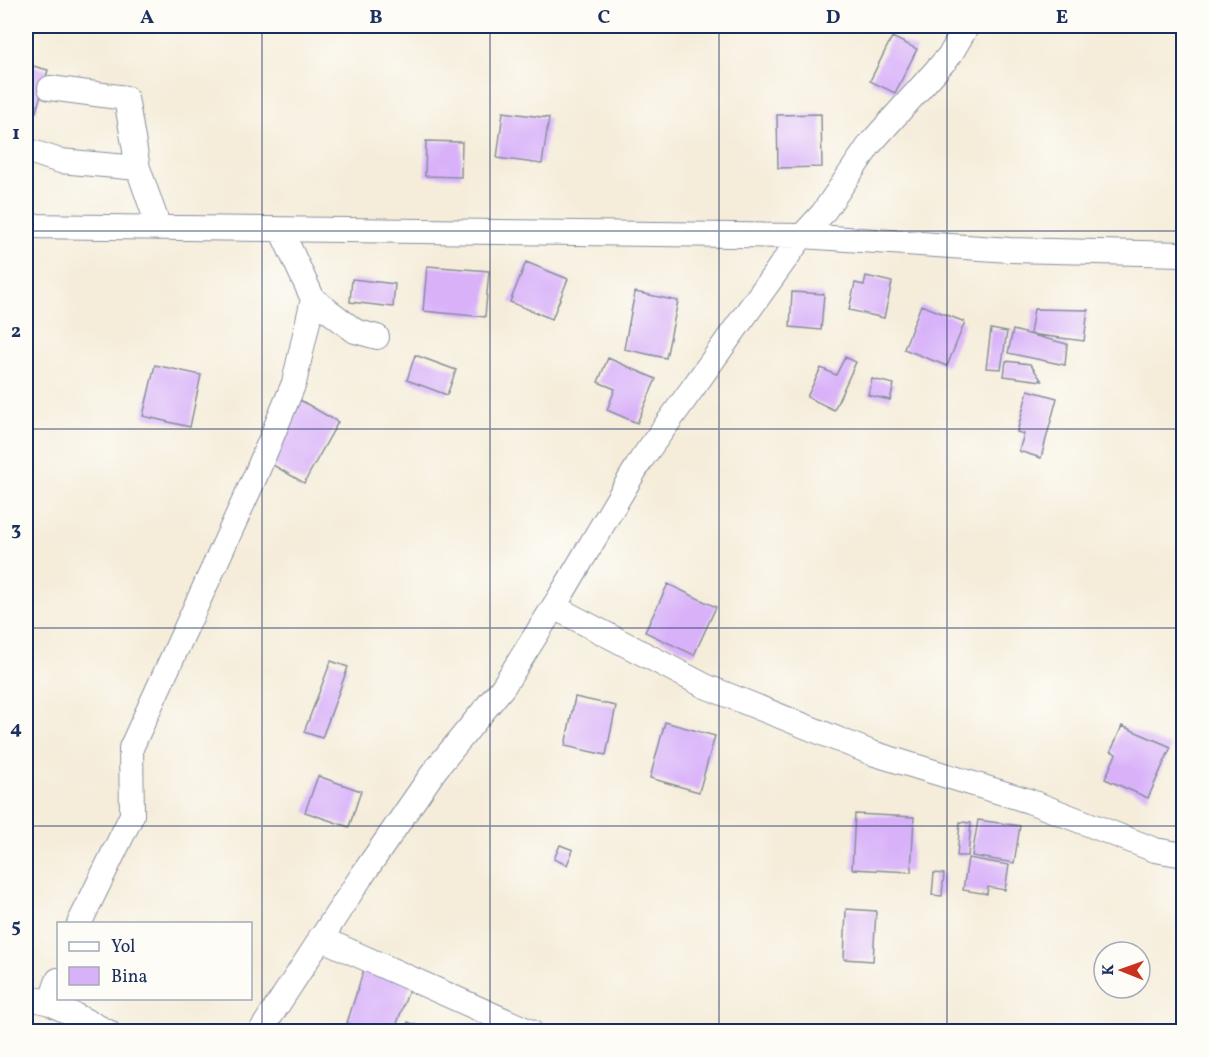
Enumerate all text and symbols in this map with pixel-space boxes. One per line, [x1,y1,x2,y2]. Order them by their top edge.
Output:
text: A [140,4,154,32]
text: B [369,4,383,32]
text: C [598,4,611,32]
text: D [826,4,840,32]
text: E [1056,4,1068,32]
text: 1 [12,120,20,148]
text: 2 [11,318,21,346]
text: 3 [11,516,21,544]
text: 4 [10,715,22,743]
text: 5 [11,913,21,941]
legend [57,922,252,1000]
text: Yol [111,935,136,960]
north arrow [1092,940,1152,1000]
text: K [1098,963,1120,976]
text: Bina [111,965,147,990]

